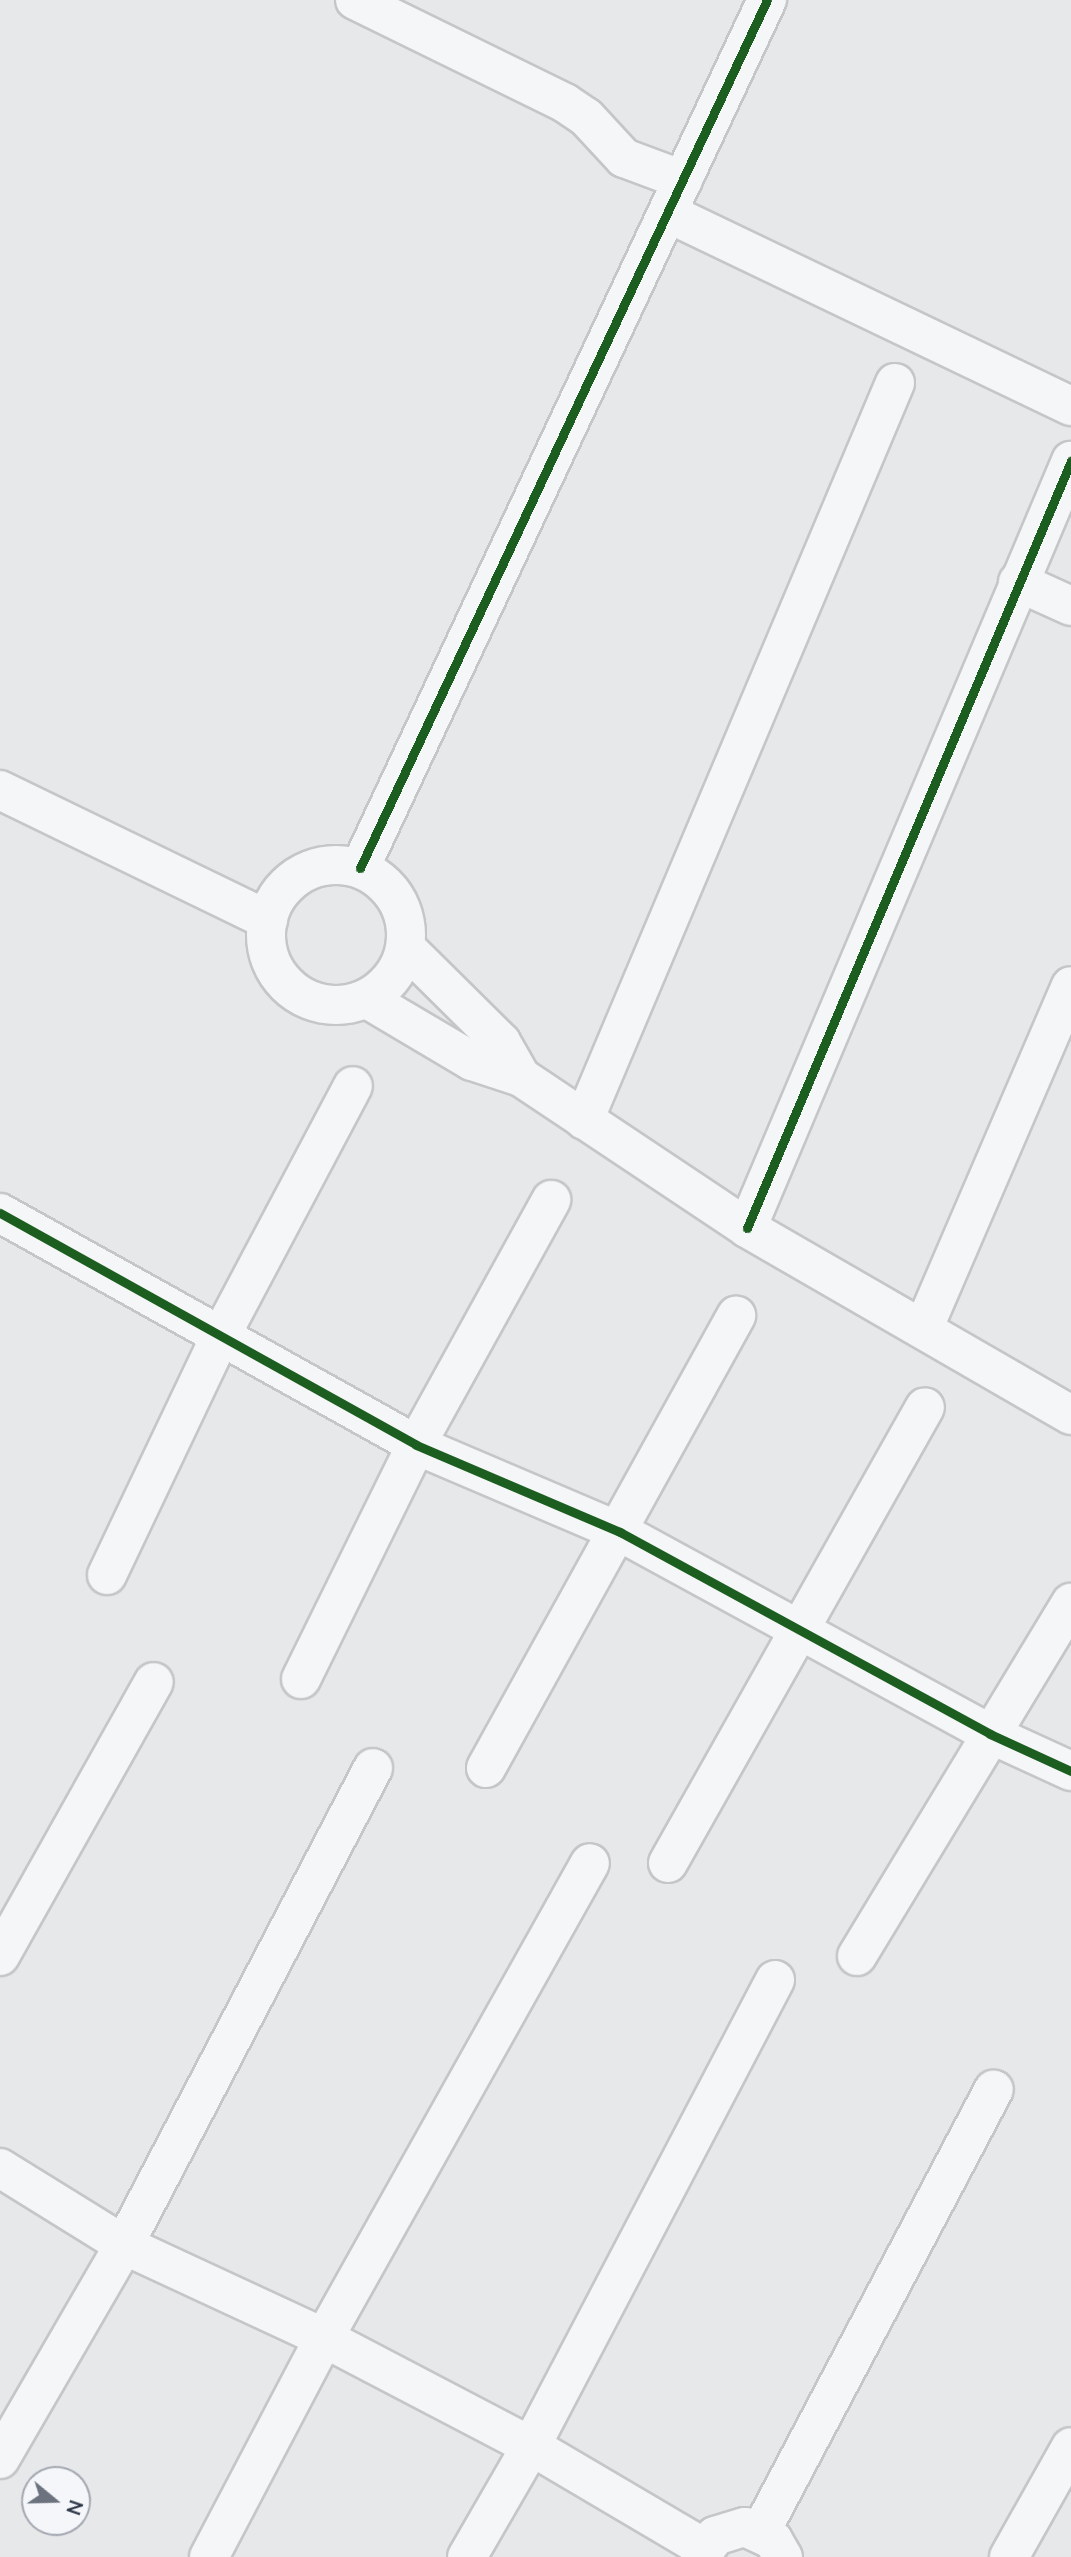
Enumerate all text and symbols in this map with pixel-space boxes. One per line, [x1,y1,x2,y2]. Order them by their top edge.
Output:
north arrow [21,2466,91,2536]
text: N [59,2496,89,2518]

